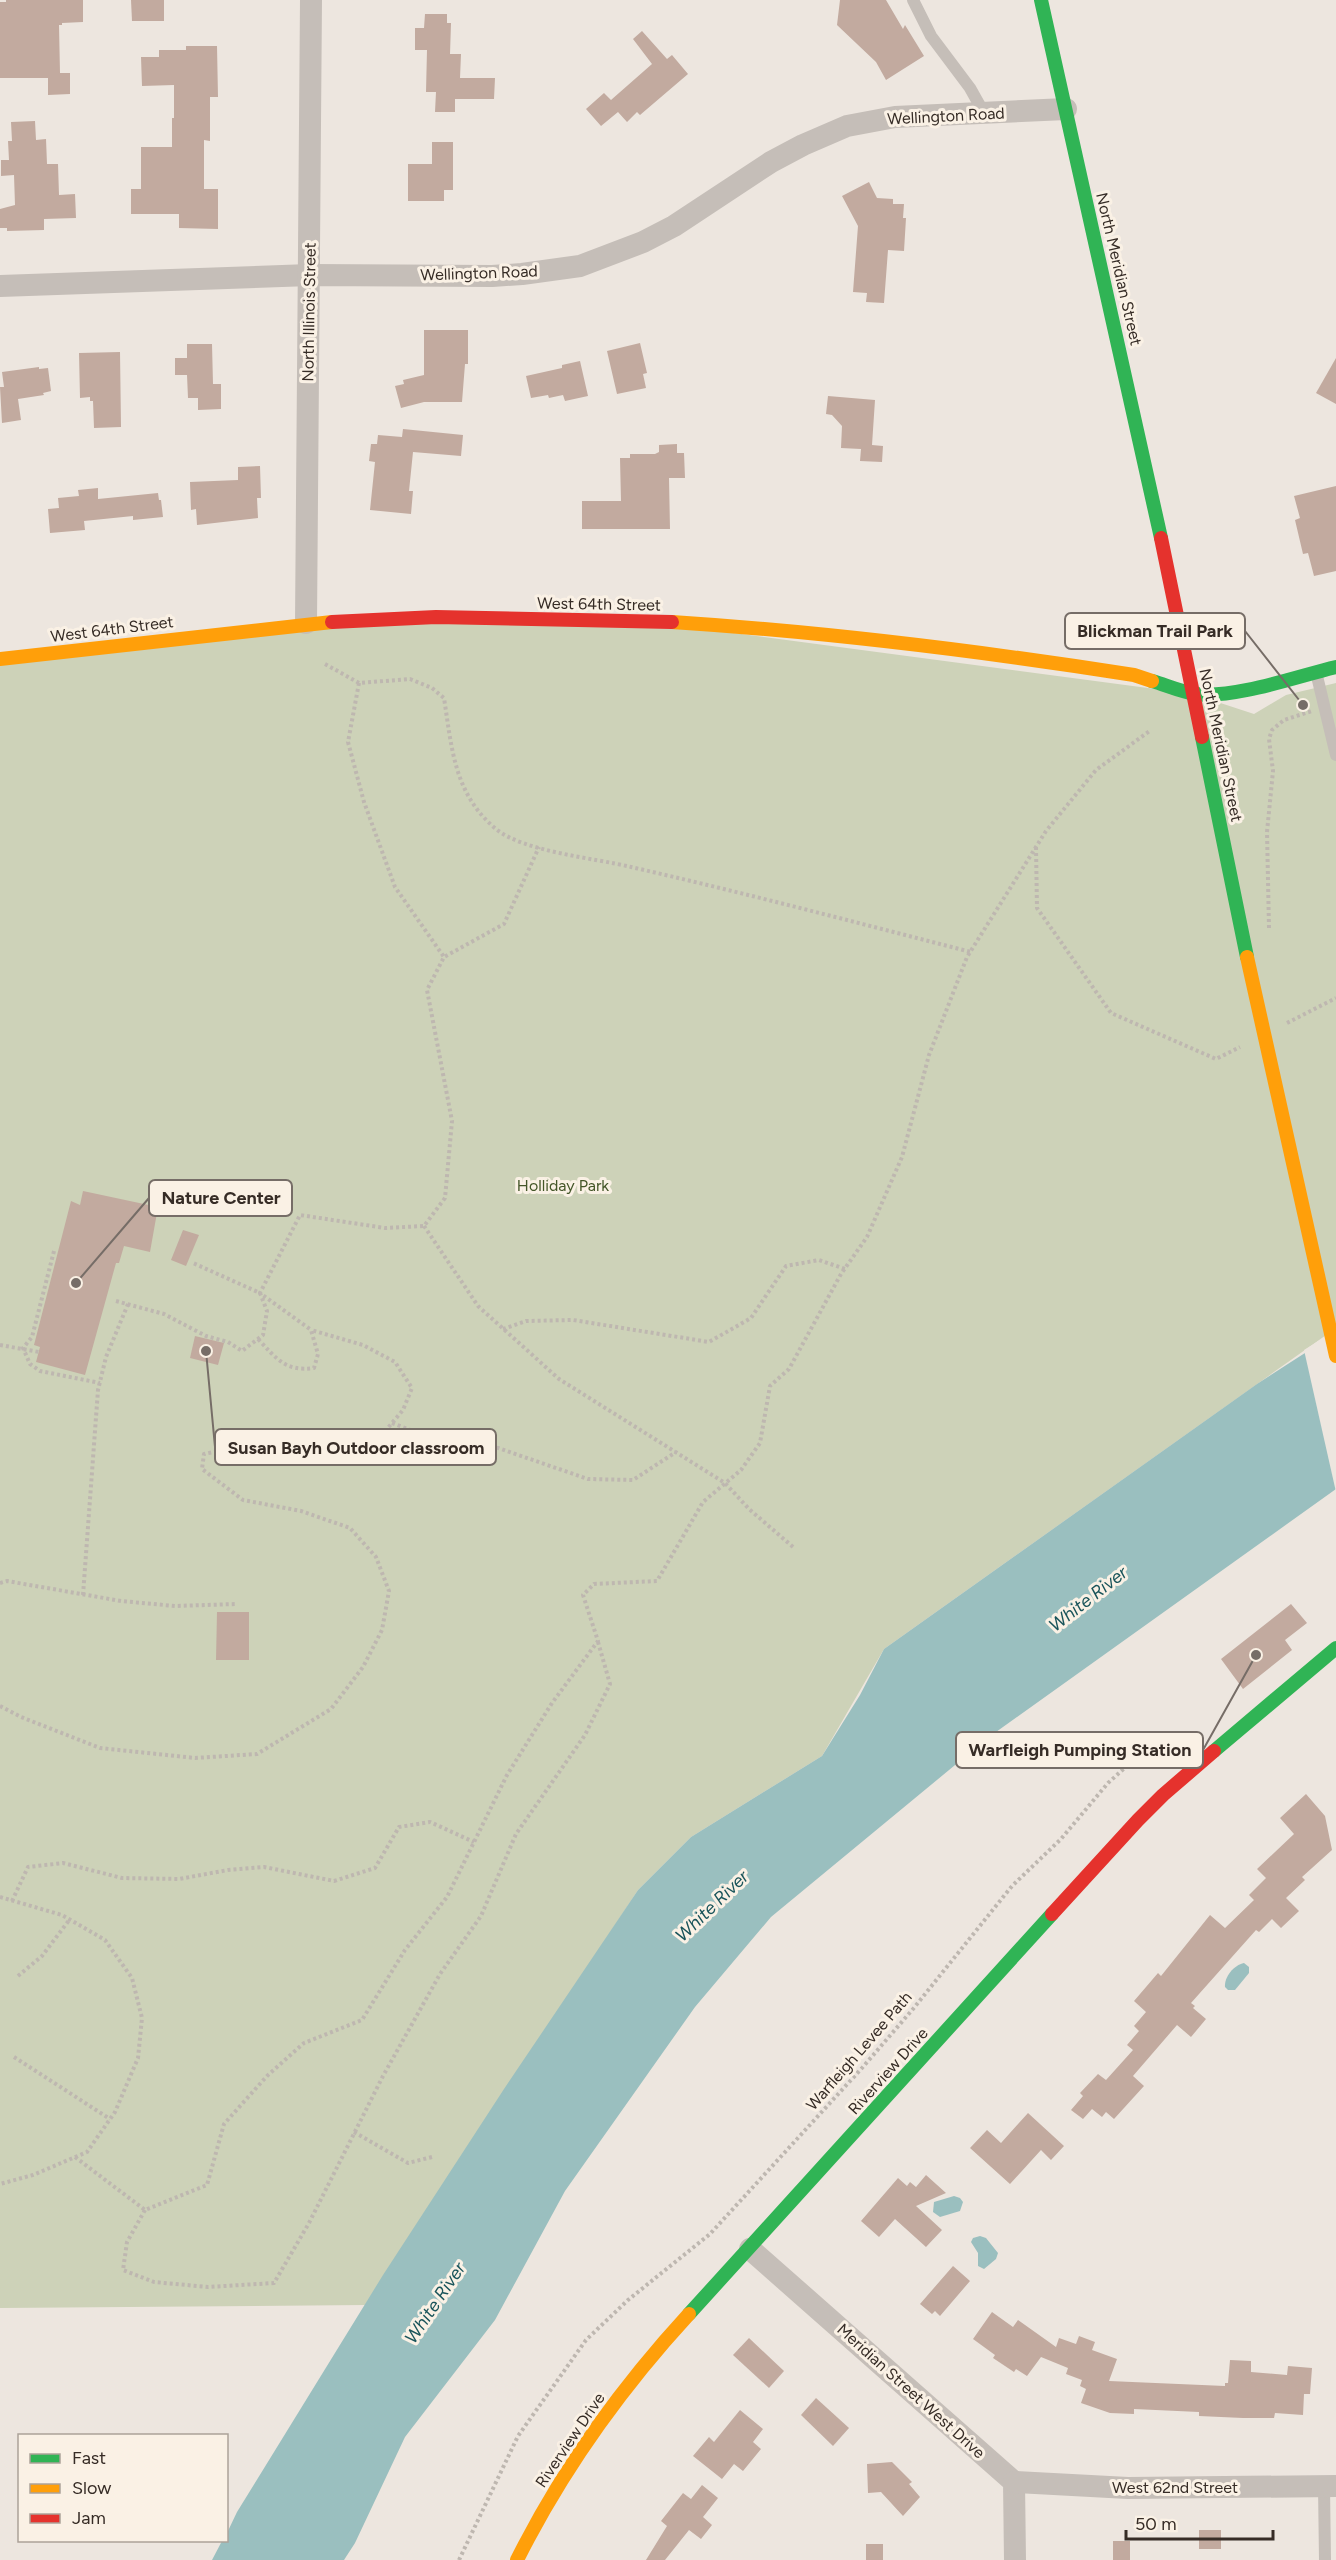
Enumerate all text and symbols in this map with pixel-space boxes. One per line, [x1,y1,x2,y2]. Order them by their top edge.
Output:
street label: Wellington Road [887,103,1005,129]
street label: North Meridian Street [1092,191,1146,347]
street label: North Illinois Street [298,242,320,382]
street label: Wellington Road [420,261,538,285]
street label: West 64th Street [537,593,661,615]
street label: West 64th Street [49,612,175,646]
callout: Blickman Trail Park [1065,613,1245,649]
text: Blickman Trail Park [1077,620,1233,642]
street label: North Meridian Street [1195,667,1247,823]
park label: Holliday Park [517,1176,609,1195]
callout: Nature Center [149,1180,292,1216]
text: Nature Center [161,1187,281,1209]
callout: Susan Bayh Outdoor classroom [215,1429,496,1465]
text: Susan Bayh Outdoor classroom [227,1437,485,1459]
water label: White River [1044,1561,1132,1636]
callout: Warfleigh Pumping Station [956,1732,1203,1768]
text: Warfleigh Pumping Station [969,1739,1191,1761]
water label: White River [671,1865,754,1946]
street label: Warfleigh Levee Path [802,1988,916,2114]
street label: Riverview Drive [844,2024,932,2118]
water label: White River [400,2257,471,2348]
street label: Meridian Street West Drive [833,2320,989,2463]
street label: Riverview Drive [531,2389,609,2491]
legend [18,2434,228,2542]
text: Fast [72,2447,106,2469]
text: Slow [72,2477,111,2499]
street label: West 62nd Street [1112,2478,1238,2497]
scale bar [1126,2503,1273,2541]
text: Jam [72,2507,106,2529]
text: 50 m [1135,2513,1177,2535]

